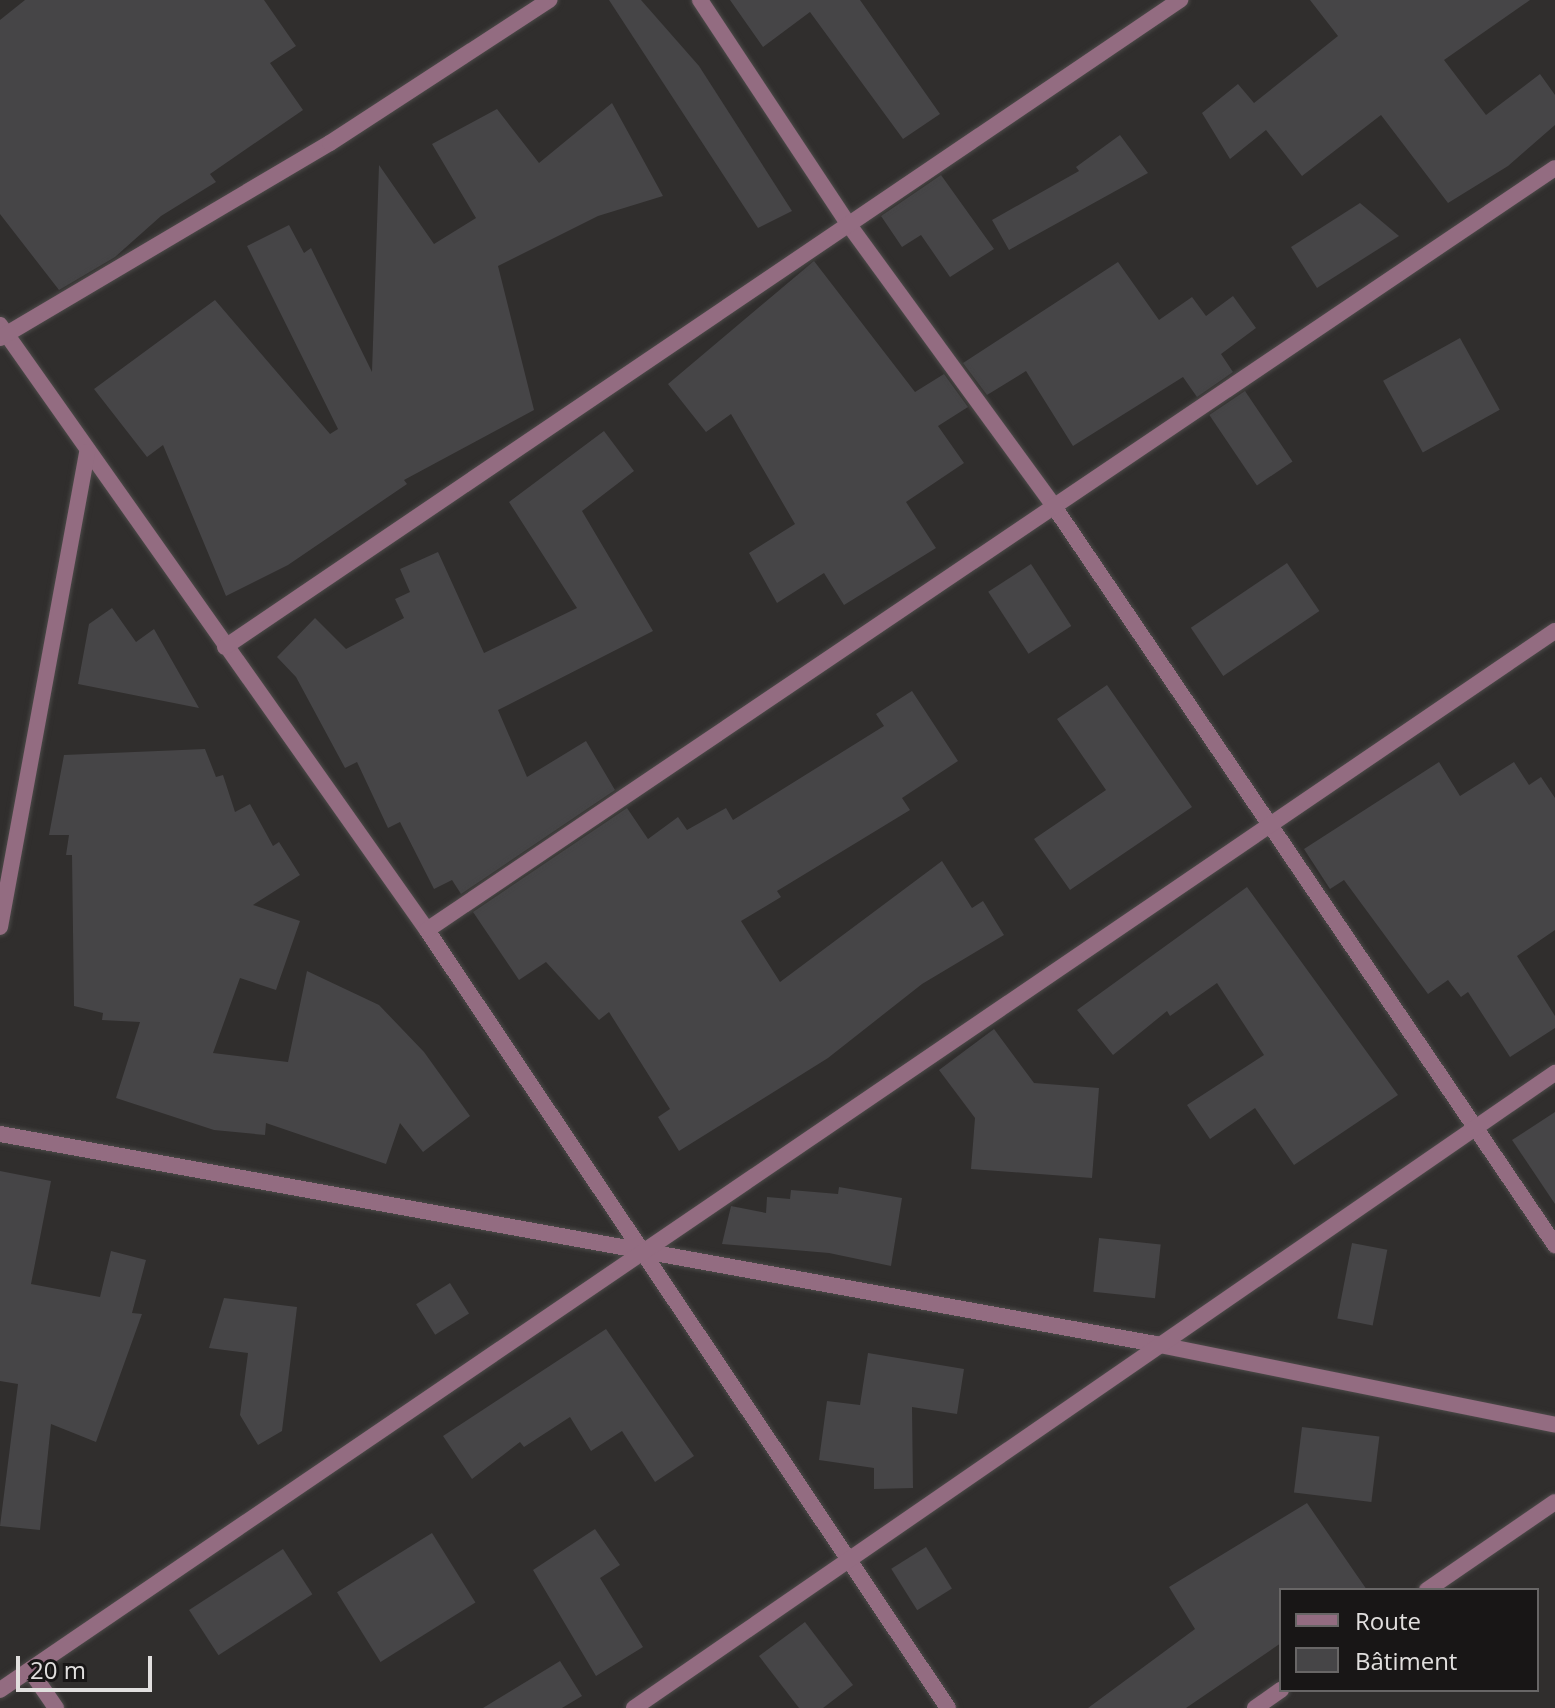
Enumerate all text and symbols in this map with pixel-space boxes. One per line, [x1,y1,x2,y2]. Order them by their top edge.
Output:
legend [1279,1588,1539,1692]
text: Route [1355,1604,1421,1637]
scale bar [20,1640,156,1690]
text: Bâtiment [1355,1644,1457,1677]
text: 20 m [30,1653,86,1686]

